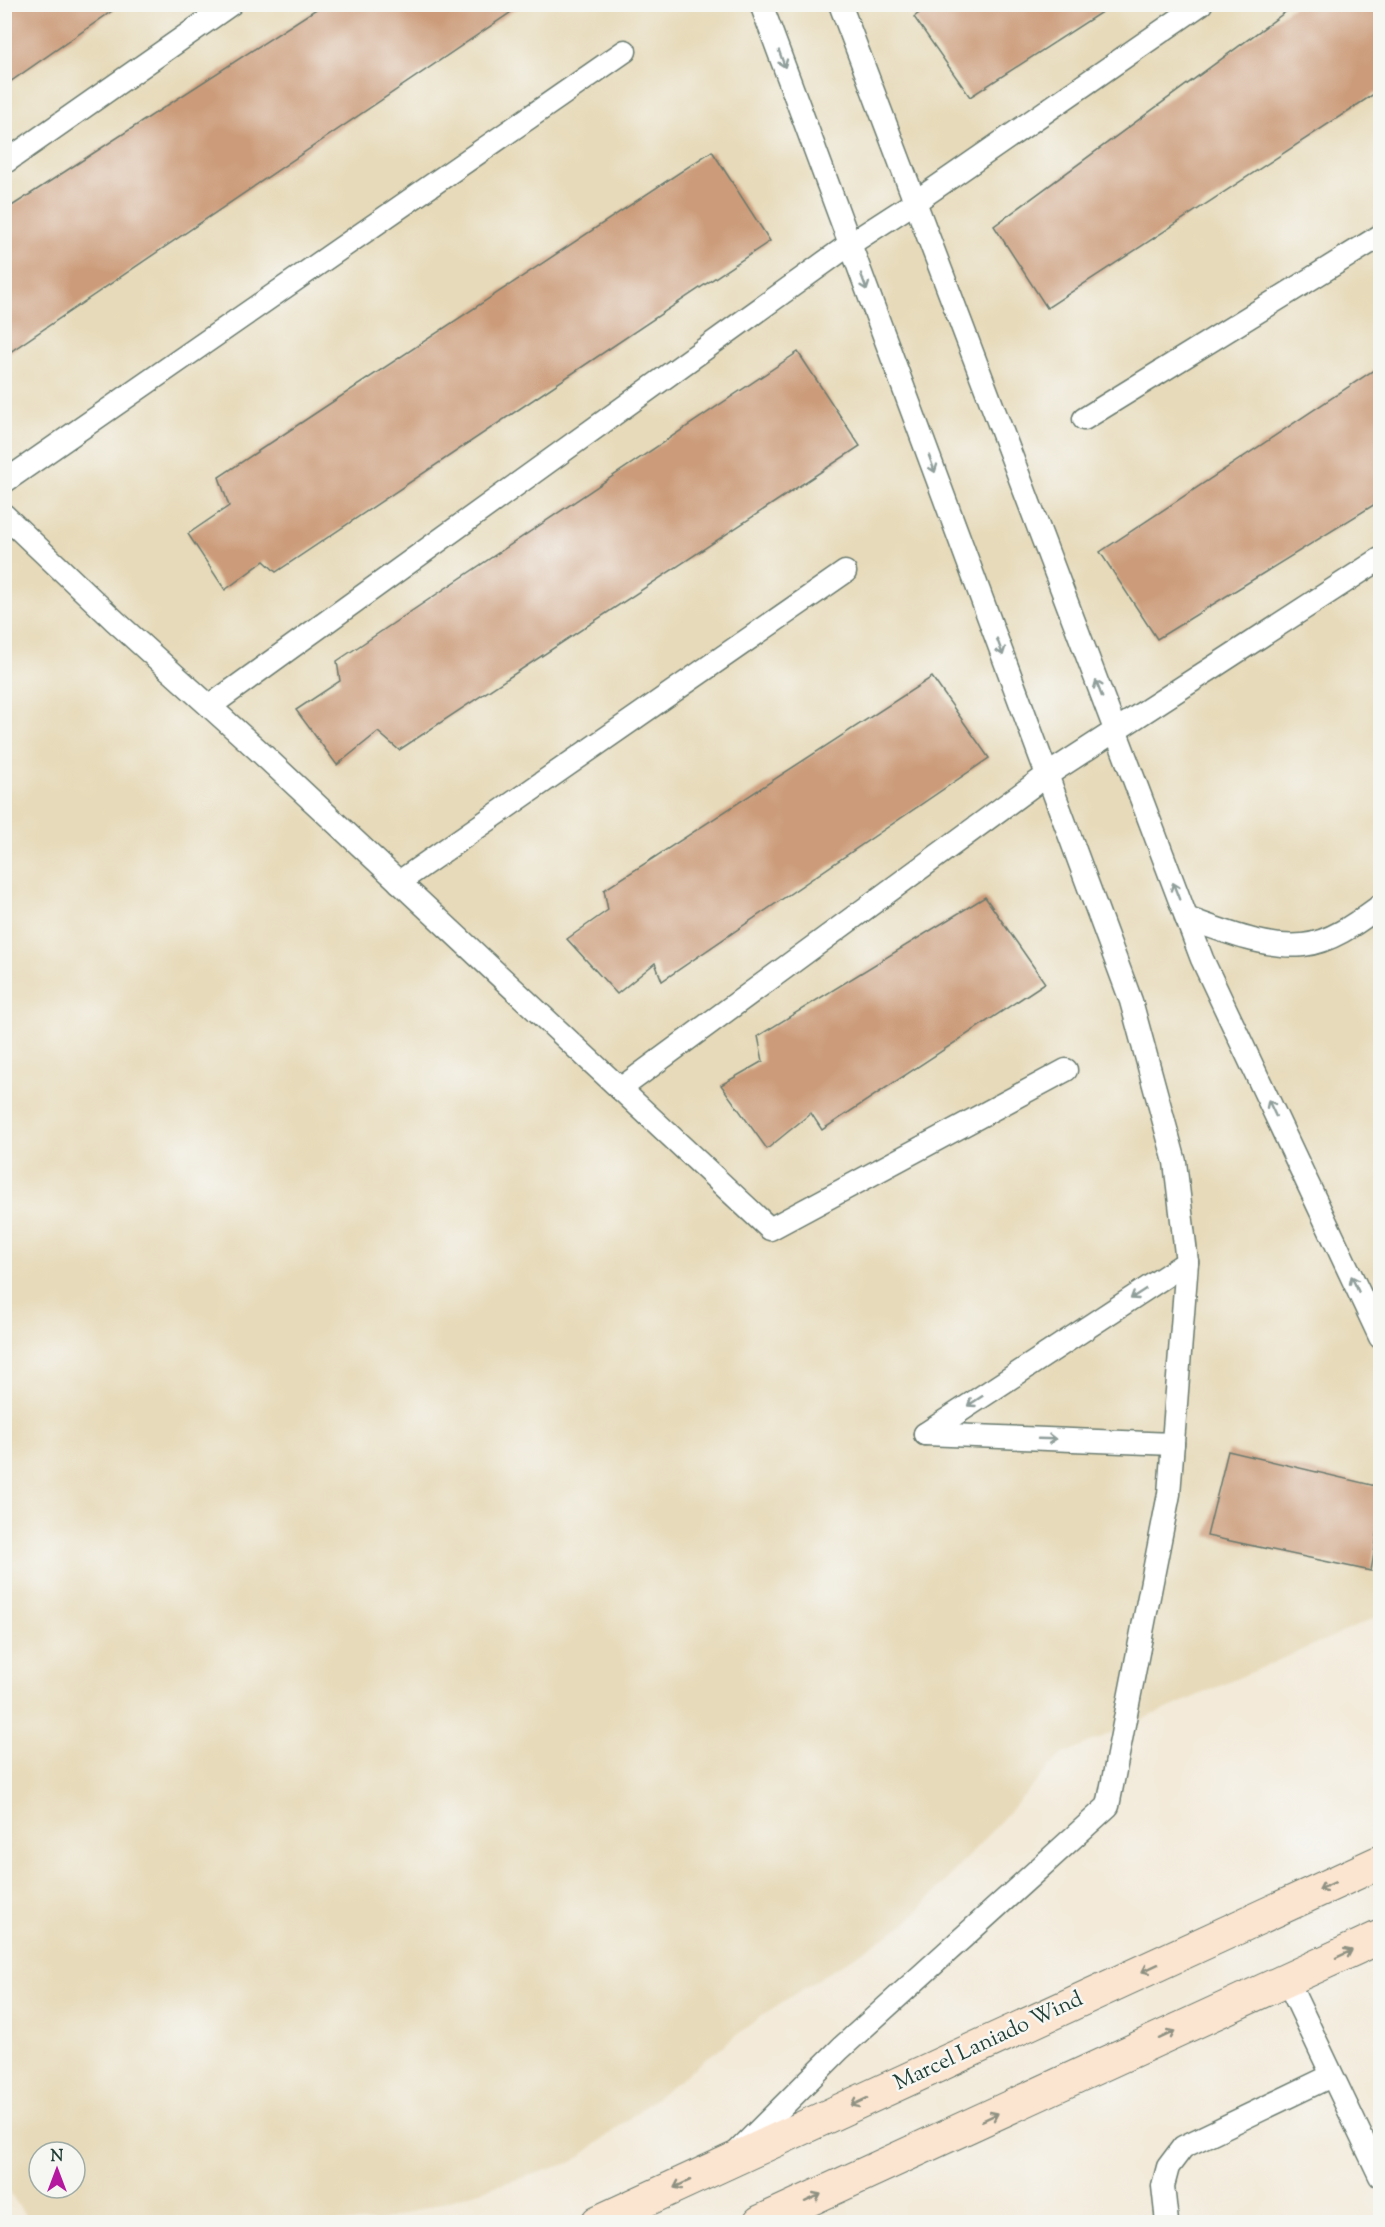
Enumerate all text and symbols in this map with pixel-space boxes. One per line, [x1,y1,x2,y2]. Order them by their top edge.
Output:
one-way arrow [777,50,788,68]
one-way arrow [859,272,870,290]
one-way arrow [927,455,938,473]
one-way arrow [995,637,1006,656]
one-way arrow [1093,680,1104,699]
one-way arrow [1169,882,1180,901]
one-way arrow [1266,1099,1278,1117]
one-way arrow [1349,1275,1361,1293]
one-way arrow [1131,1288,1147,1300]
one-way arrow [968,1395,984,1407]
one-way arrow [1036,1433,1056,1444]
one-way arrow [1319,1881,1337,1893]
one-way arrow [1335,1947,1353,1959]
one-way arrow [1142,1963,1160,1974]
street label: Marcel Laniado Wind [889,1984,1089,2100]
one-way arrow [1158,2029,1176,2041]
one-way arrow [850,2097,868,2109]
one-way arrow [981,2110,999,2122]
north arrow [27,2140,87,2200]
text: N [51,2146,64,2169]
one-way arrow [673,2179,691,2190]
one-way arrow [803,2192,822,2203]

